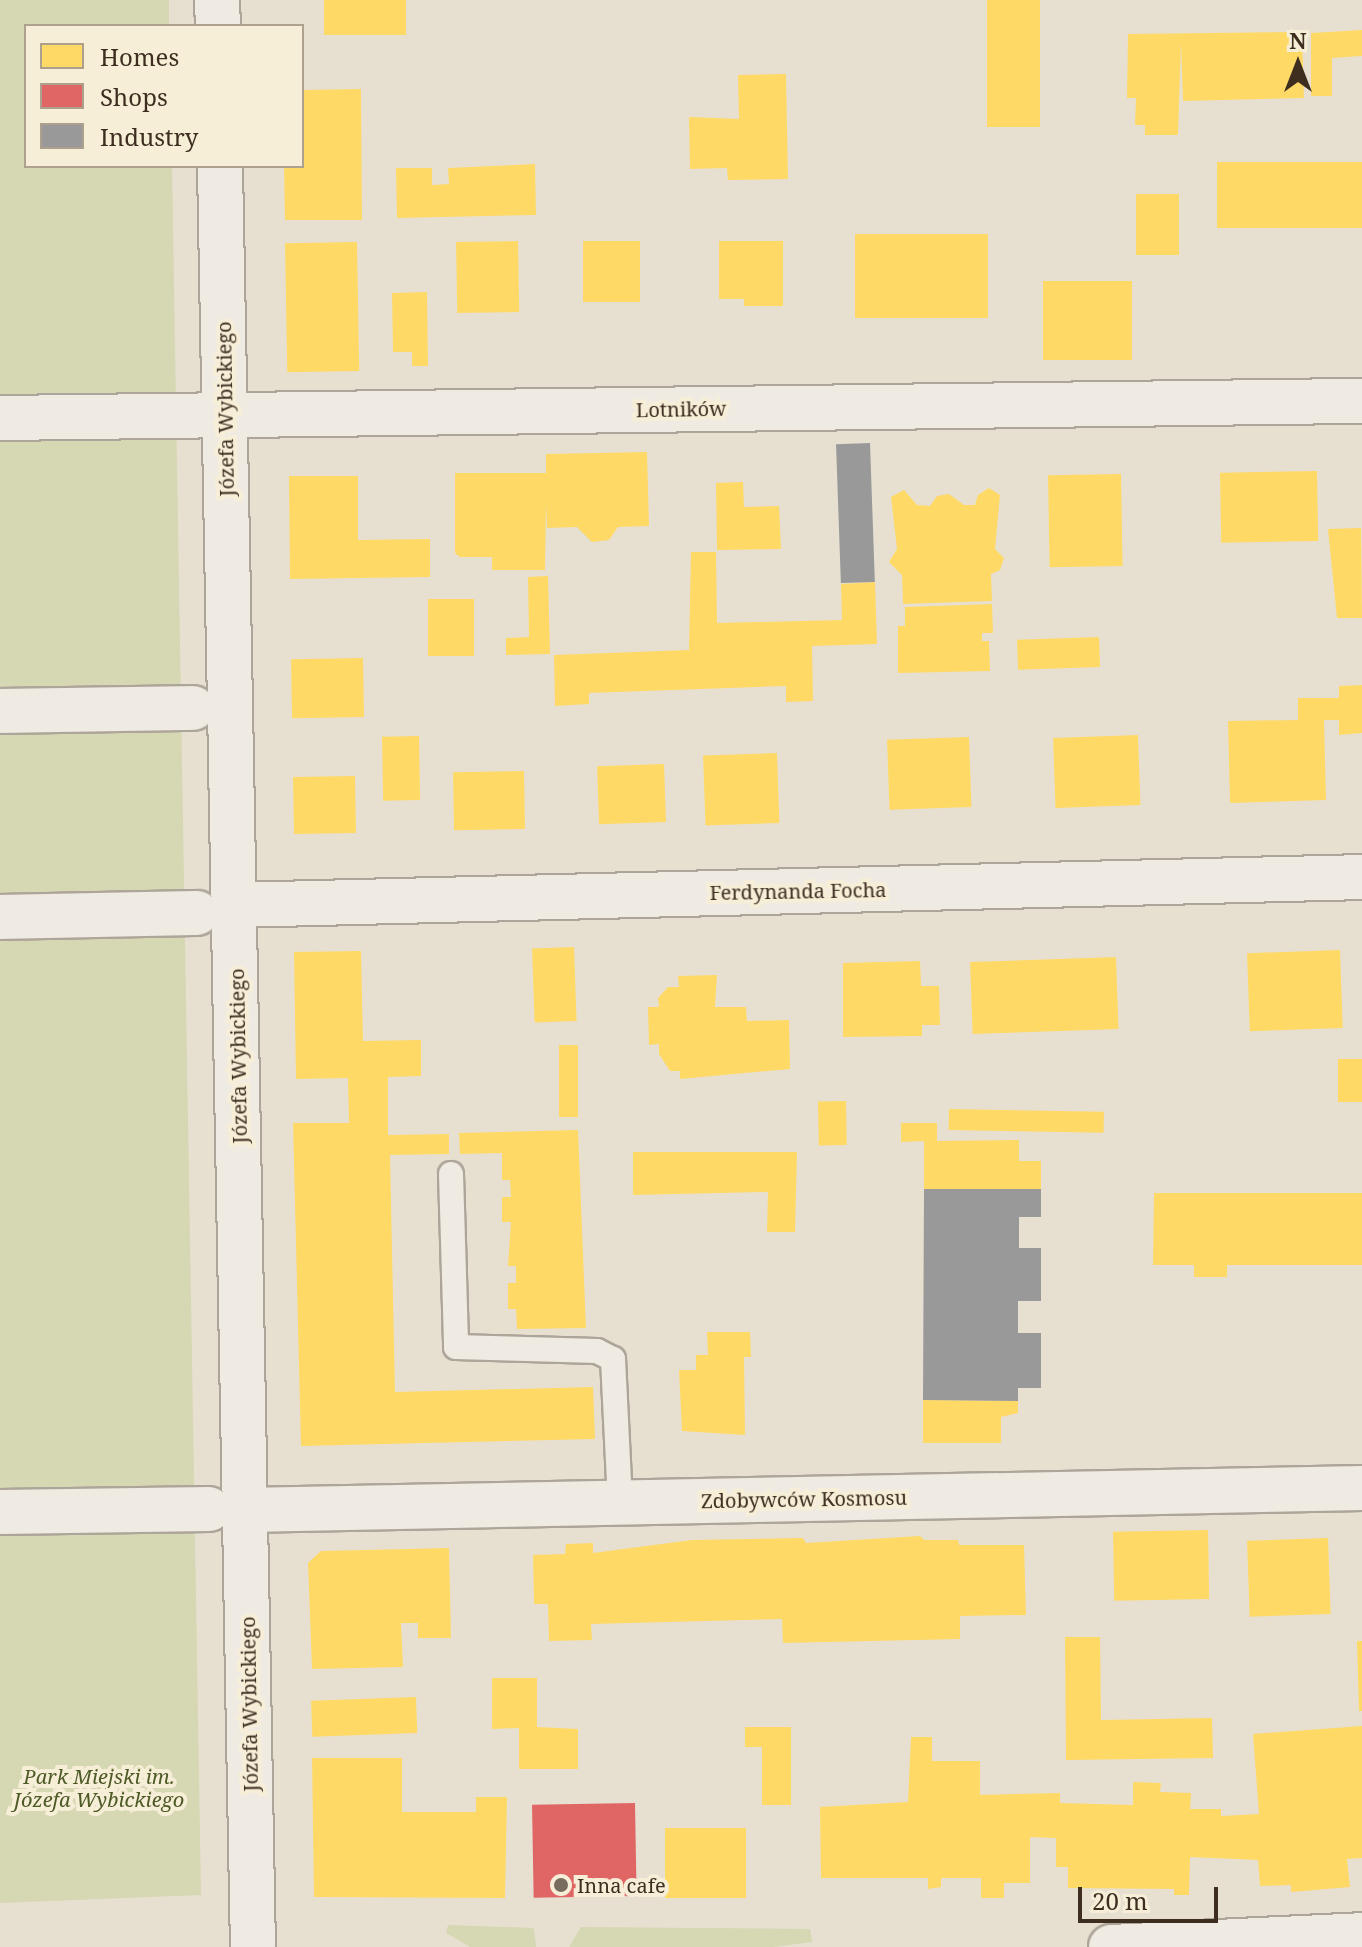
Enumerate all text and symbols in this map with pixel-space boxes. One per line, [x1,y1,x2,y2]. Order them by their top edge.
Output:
legend [24,24,304,168]
north arrow [1258,24,1338,104]
text: N [1289,25,1307,55]
text: Homes [100,40,179,73]
text: Shops [100,80,168,113]
text: Industry [100,120,198,153]
street label: Józefa Wybickiego [211,321,239,497]
street label: Lotników [636,396,726,422]
street label: Ferdynanda Focha [709,877,887,905]
street label: Józefa Wybickiego [224,968,252,1144]
street label: Zdobywców Kosmosu [701,1485,907,1513]
street label: Józefa Wybickiego [235,1616,263,1792]
park label: Park Miejski im. Józefa Wybickiego [14,1765,184,1812]
scale bar [1082,1871,1222,1921]
place label: Inna cafe [577,1873,666,1897]
marker: Inna cafe [552,1876,570,1894]
text: 20 m [1092,1884,1148,1917]

